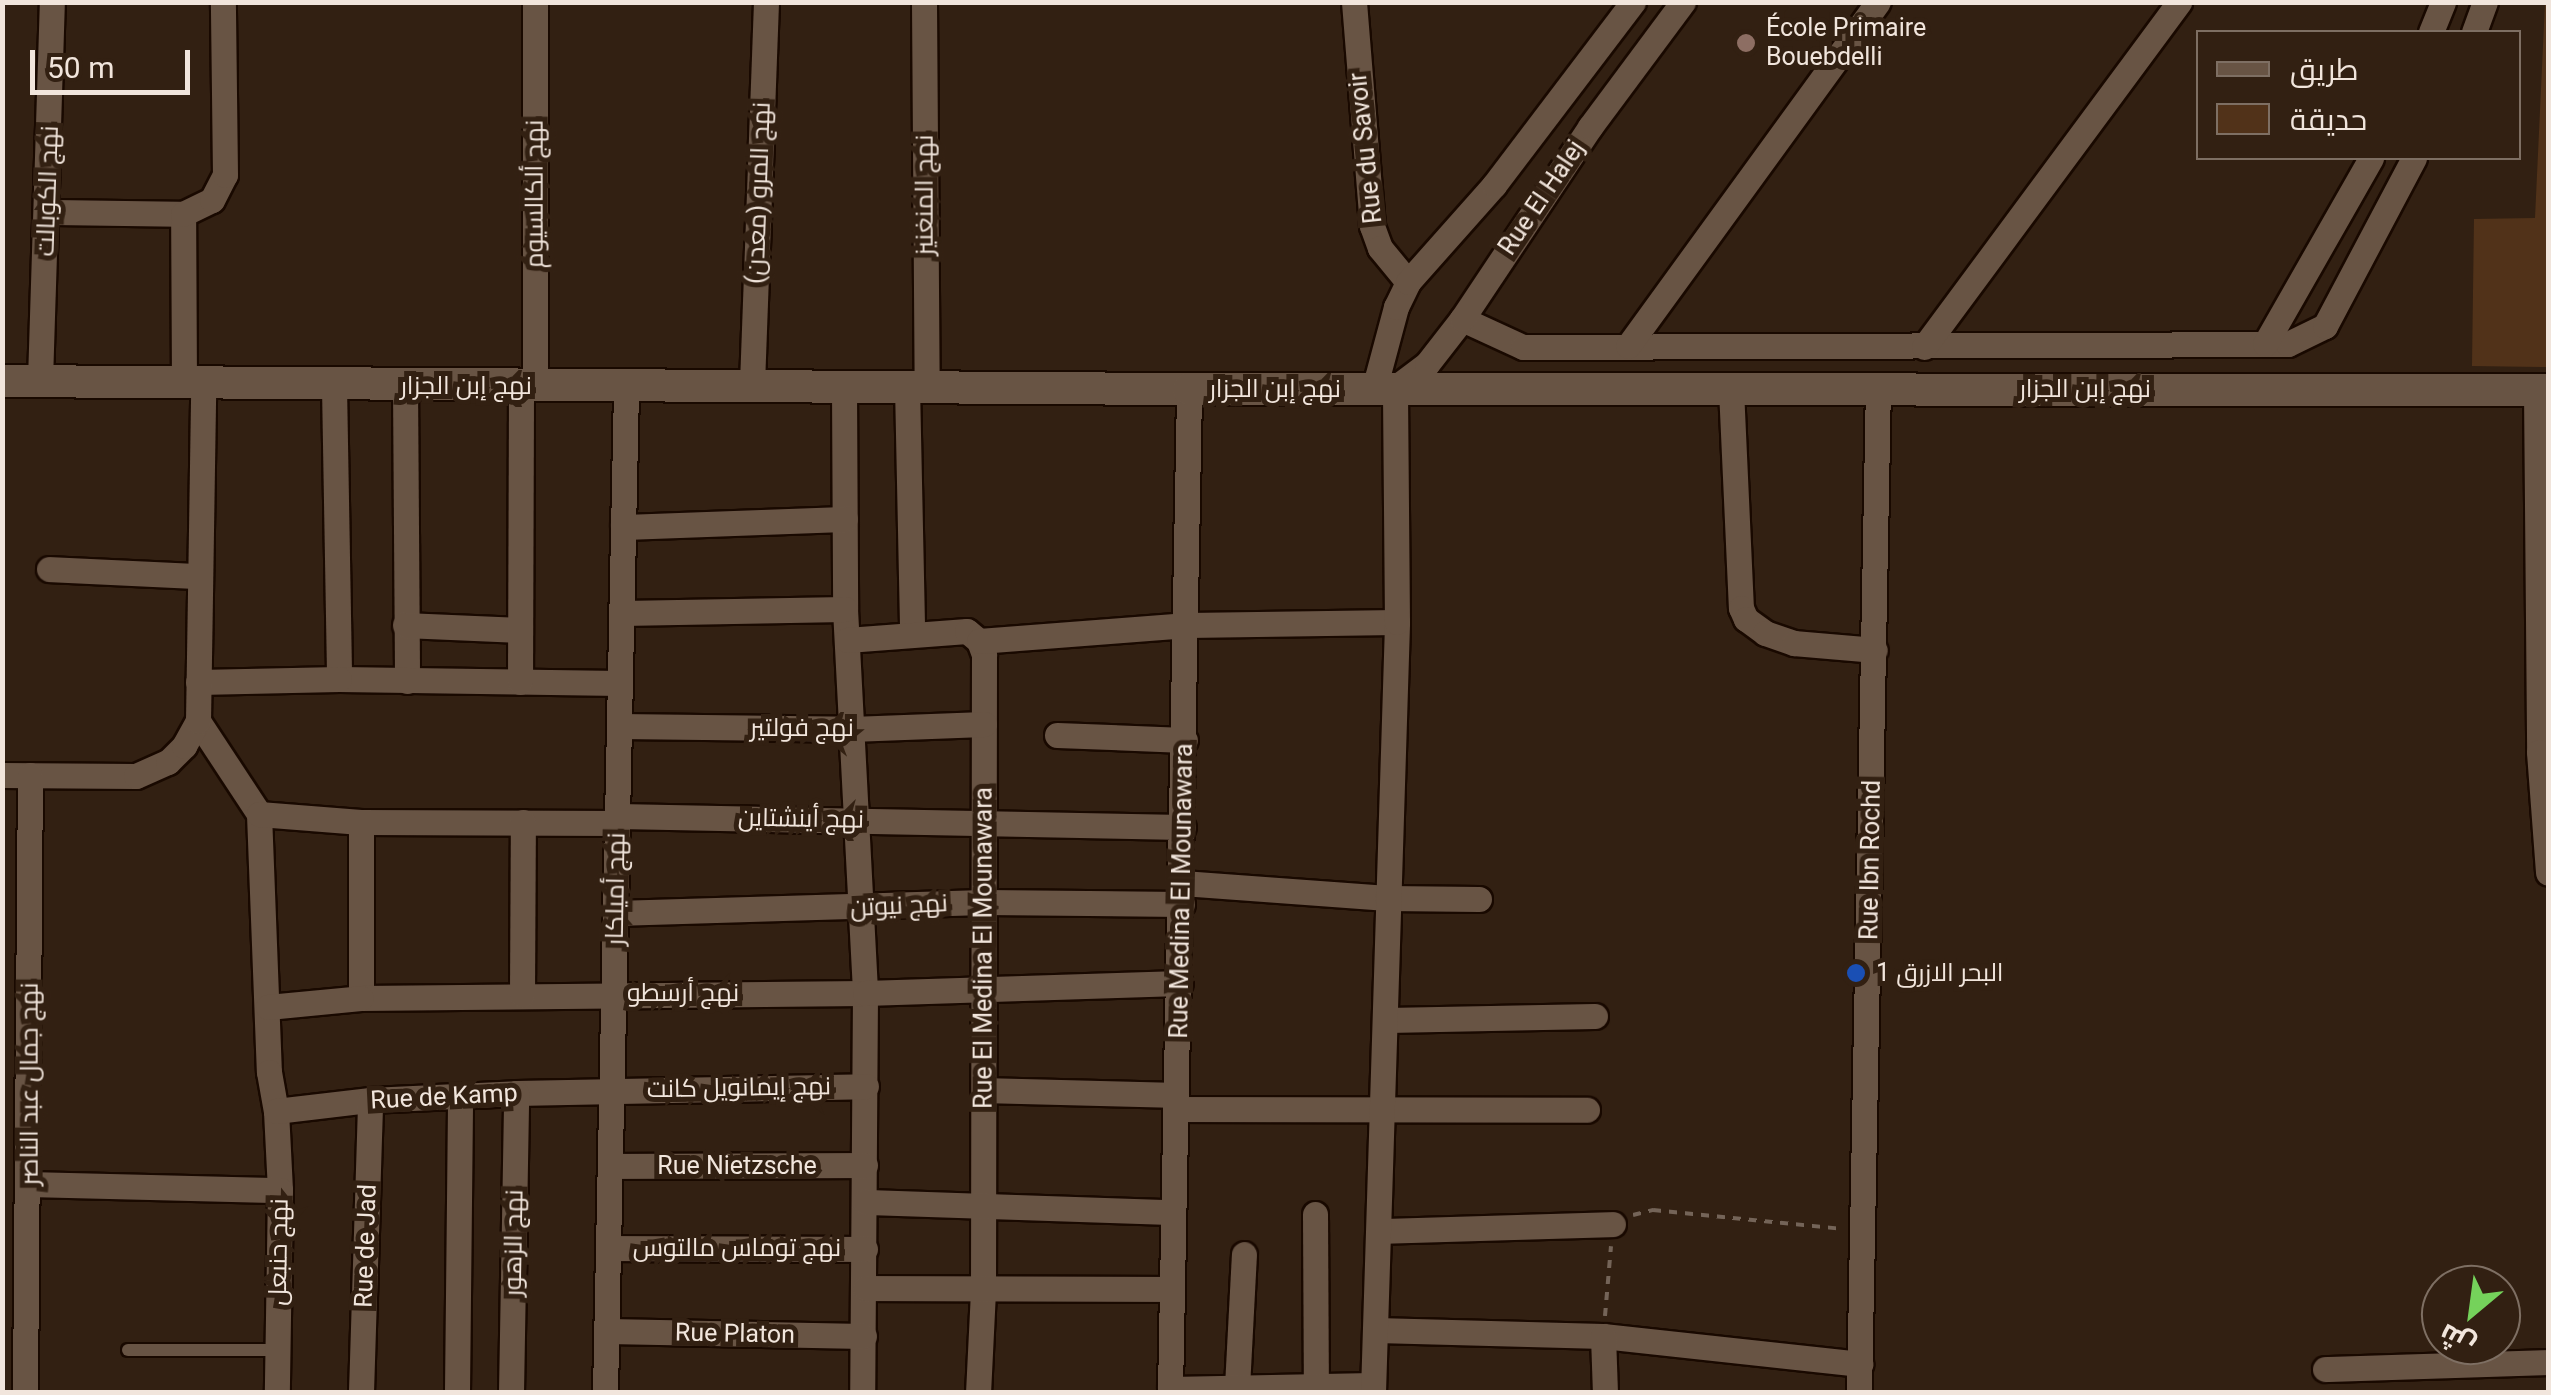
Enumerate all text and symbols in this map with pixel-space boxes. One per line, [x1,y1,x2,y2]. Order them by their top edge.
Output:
place label: École Primaire Bouebdelli [1766,14,1926,73]
scale bar [35,30,195,92]
legend [2196,30,2521,160]
marker: École Primaire Bouebdelli [1735,32,1757,54]
text: 50 m [47,50,114,85]
text: طريق [2290,52,2359,87]
street label: Rue du Savoir [1343,71,1389,225]
street label: نهج المرو (معدن) [741,101,777,285]
text: حديقة [2290,102,2367,137]
street label: نهج ألكالسيوم [520,120,550,268]
street label: نهج الكوبالت [31,125,65,257]
street label: نهج المنغنيز [910,134,940,256]
street label: Rue El Halej [1493,135,1591,261]
street label: نهج إبن الجزار [400,371,532,401]
street label: نهج إبن الجزار [1209,374,1341,404]
street label: نهج إبن الجزار [2019,374,2151,404]
street label: نهج فولتير [750,713,854,743]
street label: Rue Medina El Mounawara [1164,743,1200,1039]
street label: Rue Ibn Rochd [1855,780,1887,940]
street label: Rue El Medina El Mounawara [969,787,999,1109]
street label: نهج أينشتاين [738,803,864,835]
street label: نهج أميلكار [600,832,632,946]
street label: نهج نيوتن [849,888,949,924]
place label: 1 البحر الازرق [1876,958,2004,988]
marker: 1 البحر الازرق [1845,962,1867,984]
street label: نهج أرسطو [627,978,739,1008]
street label: نهج جمال عبد الناصر [15,982,45,1186]
street label: نهج إيمانويل كانت [647,1071,831,1105]
street label: Rue de Kamp [370,1078,518,1116]
street label: Rue Nietzsche [657,1151,817,1181]
street label: Rue de Jad [349,1184,383,1308]
street label: نهج الزهور [498,1189,530,1297]
street label: نهج حنبعل [263,1198,295,1306]
street label: نهج توماس مالتوس [633,1233,841,1263]
north arrow [2421,1265,2521,1365]
text: ش [2433,1317,2481,1363]
street label: Rue Platon [675,1318,795,1350]

